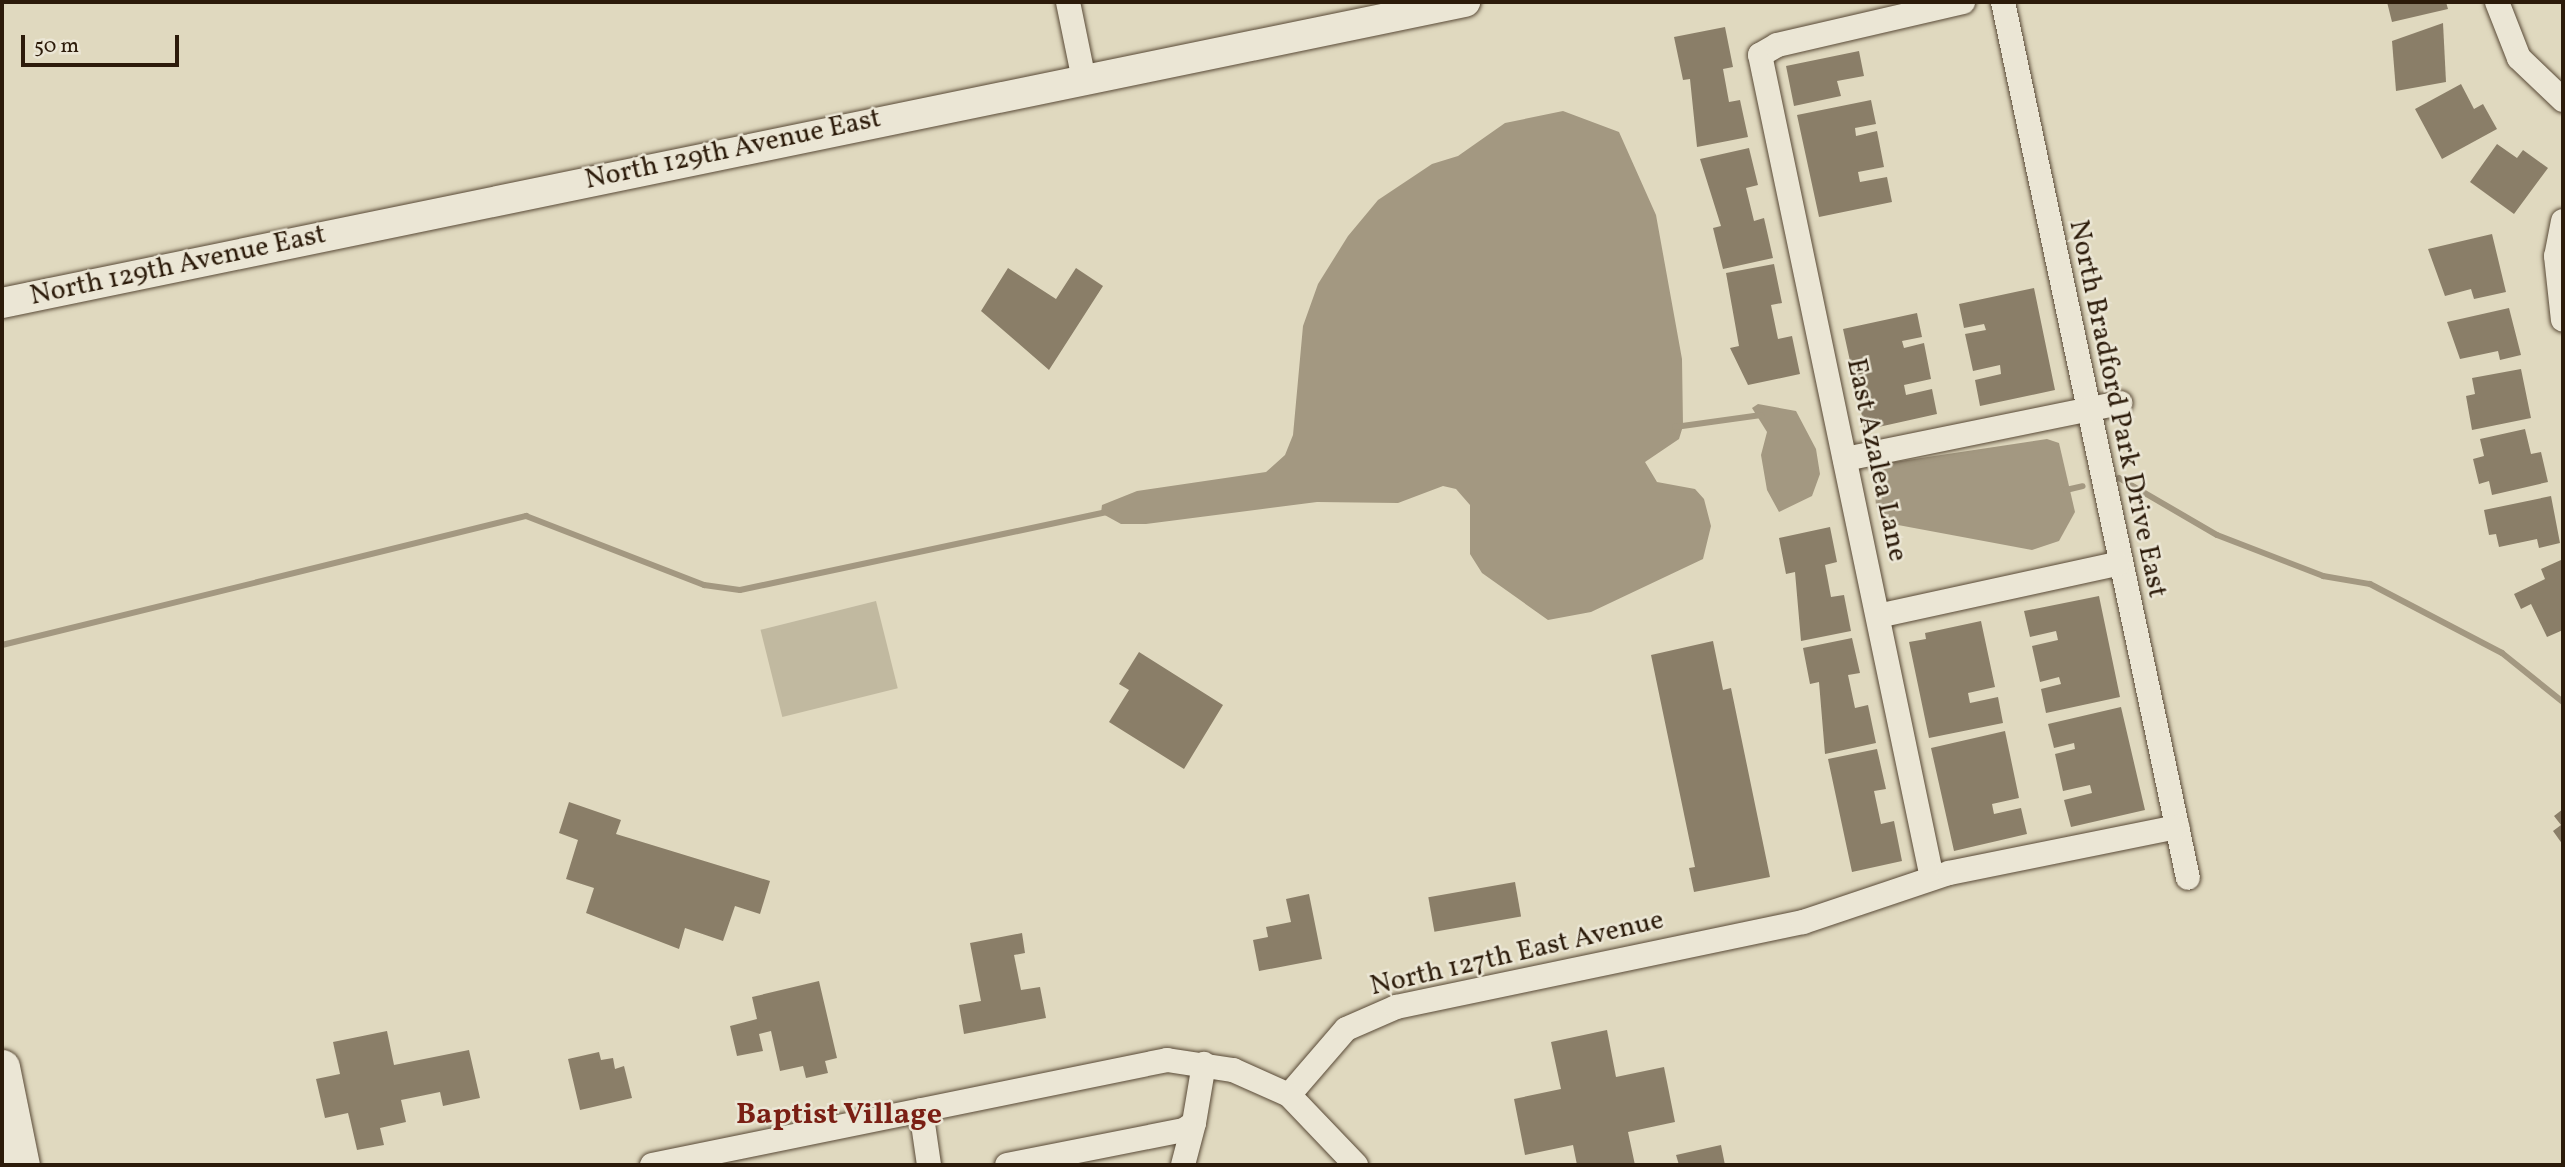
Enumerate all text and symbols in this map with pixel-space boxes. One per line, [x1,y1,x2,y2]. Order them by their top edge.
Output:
scale bar [24,21,182,65]
text: 50 m [34,32,79,61]
street label: North 129th Avenue East [582,102,884,198]
street label: North Bradford Park Drive East [2061,217,2173,601]
street label: North 129th Avenue East [27,218,329,314]
street label: East Azalea Lane [1838,355,1914,565]
street label: North 127th East Avenue [1367,904,1667,1004]
district label: Baptist Village [736,1097,942,1133]

